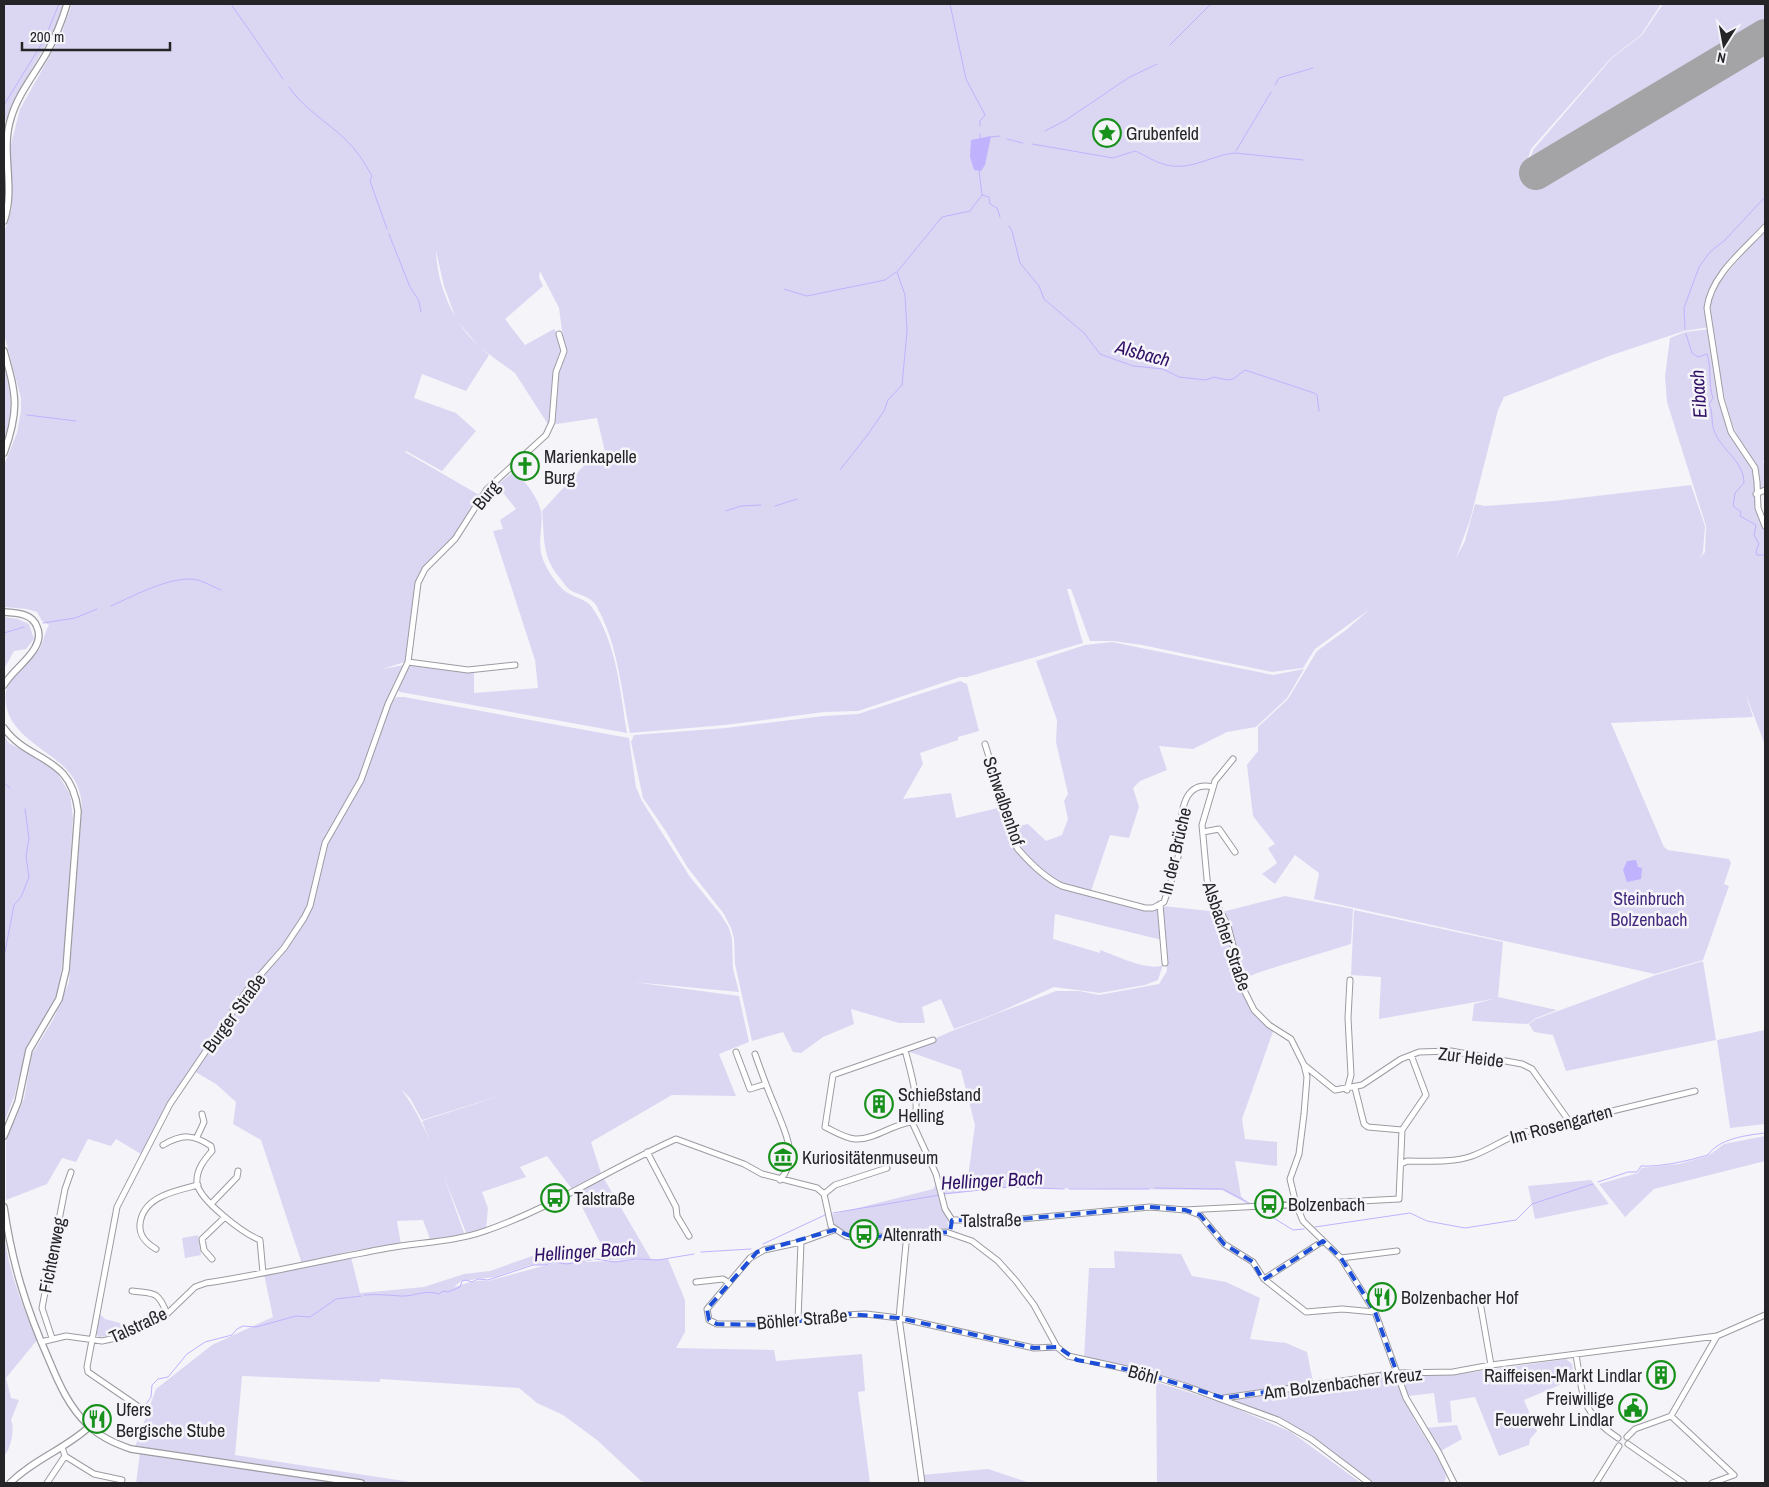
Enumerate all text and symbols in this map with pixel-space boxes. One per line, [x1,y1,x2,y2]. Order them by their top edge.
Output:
scale bar [22,20,170,52]
north arrow [1699,20,1749,70]
text: 200 m [30,26,64,47]
text: N [1716,48,1727,67]
place icon: Grubenfeld [1092,118,1122,148]
place label: Grubenfeld [1126,121,1199,146]
water label: Alsbach [1112,333,1173,373]
water label: Eibach [1683,369,1713,419]
place label: Marienkapelle Burg [544,444,637,490]
church icon: Marienkapelle Burg [510,451,540,481]
street label: Burg [466,474,506,515]
street label: Schwalbenhof [977,753,1031,850]
street label: In der Brüche [1153,805,1197,897]
street label: Alsbacher Straße [1196,877,1257,994]
park label: Steinbruch Bolzenbach [1610,886,1688,932]
street label: Burger Straße [197,968,271,1058]
street label: Zur Heide [1437,1041,1505,1073]
place label: Schießstand Helling [898,1082,981,1128]
building icon: Schießstand Helling [864,1089,894,1119]
street label: Im Rosengarten [1507,1098,1615,1150]
museum icon: Kuriositätenmuseum [768,1142,798,1172]
place label: Kuriositätenmuseum [802,1145,938,1170]
water label: Hellinger Bach [940,1164,1044,1196]
bus stop icon: Talstraße [540,1183,570,1213]
place label: Talstraße [574,1186,635,1211]
bus stop icon: Bolzenbach [1254,1189,1284,1219]
place label: Bolzenbach [1288,1192,1365,1217]
street label: Talstraße [960,1207,1022,1233]
street label: Fichtenweg [32,1214,72,1295]
bus stop icon: Altenrath [849,1219,879,1249]
place label: Altenrath [882,1222,942,1247]
water label: Hellinger Bach [533,1234,637,1268]
restaurant icon: Bolzenbacher Hof [1367,1282,1397,1312]
place label: Bolzenbacher Hof [1401,1285,1519,1310]
street label: Talstraße [105,1301,171,1349]
street label: Böhler Straße [756,1303,848,1335]
street label: Böhl [1125,1358,1161,1390]
building icon: Raiffeisen-Markt Lindlar [1646,1360,1676,1390]
street label: Am Bolzenbacher Kreuz [1261,1361,1424,1405]
place label: Raiffeisen-Markt Lindlar [1484,1363,1642,1388]
place label: Freiwillige Feuerwehr Lindlar [1495,1386,1614,1432]
public building icon: Freiwillige Feuerwehr Lindlar [1618,1393,1648,1423]
place label: Ufers Bergische Stube [116,1397,225,1443]
restaurant icon: Ufers Bergische Stube [82,1404,112,1434]

